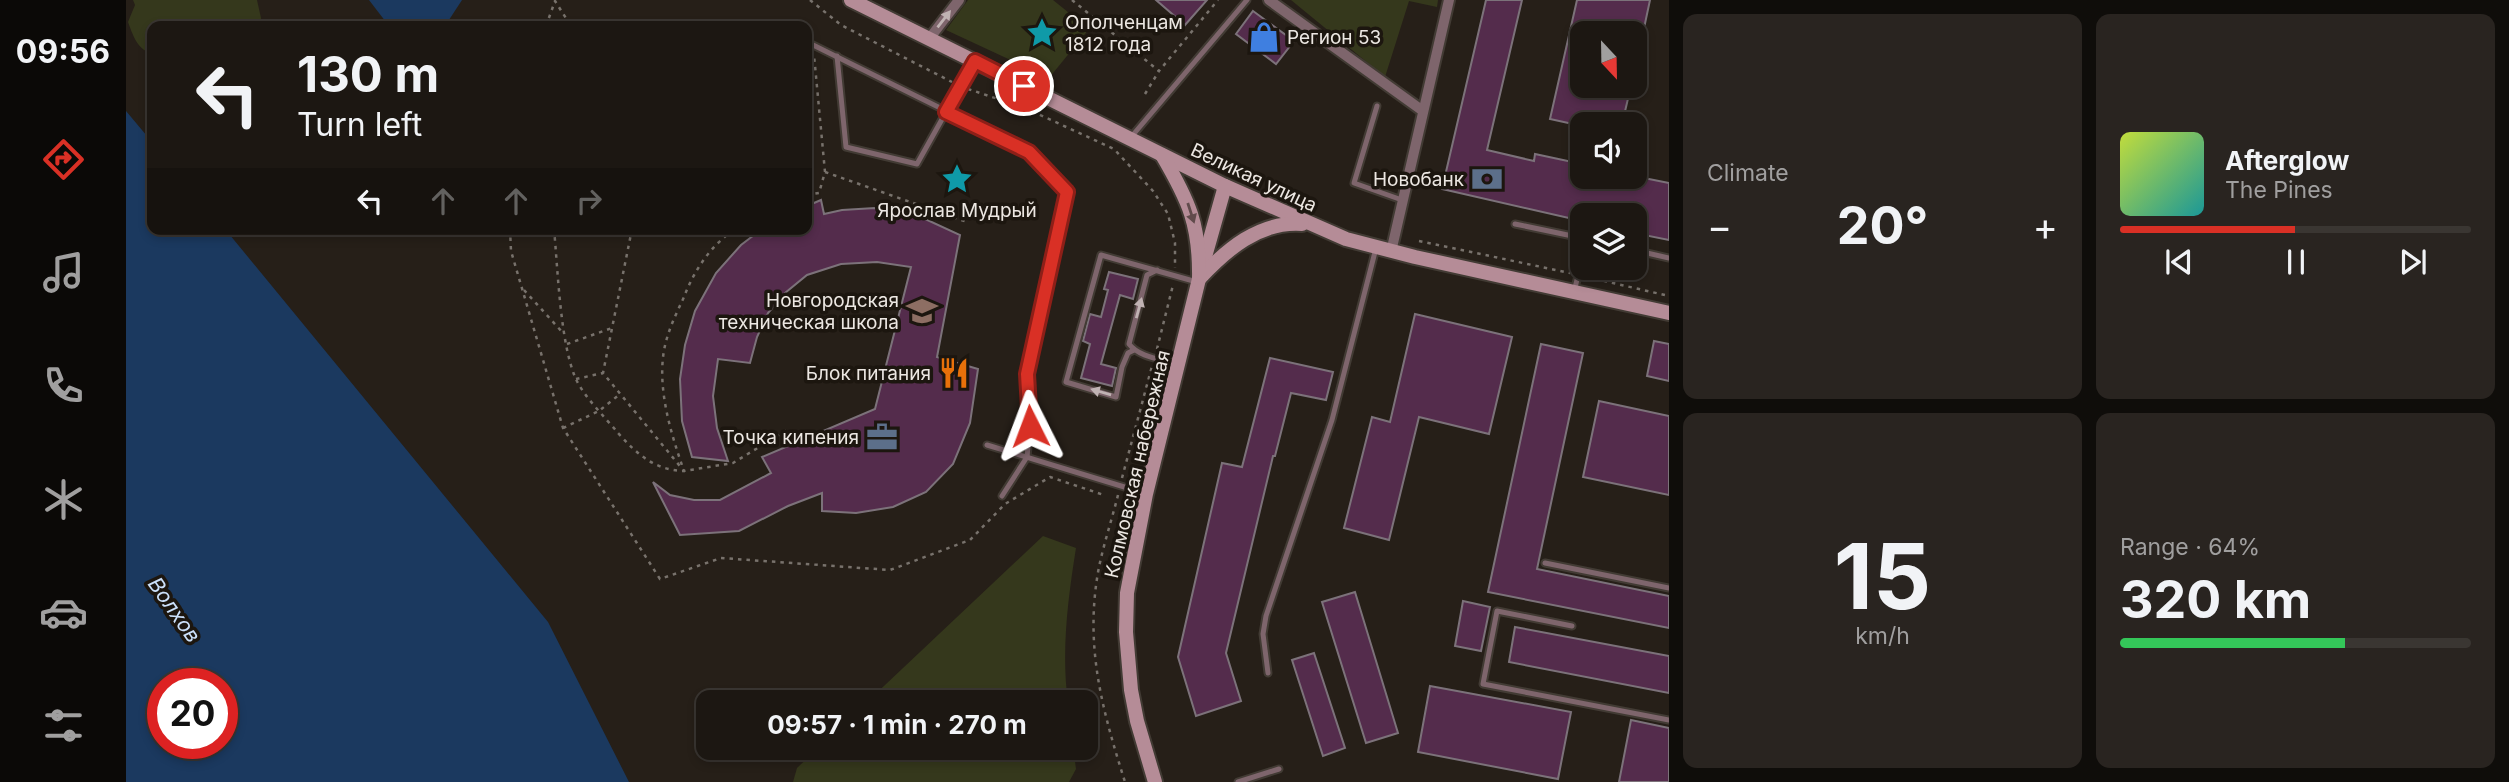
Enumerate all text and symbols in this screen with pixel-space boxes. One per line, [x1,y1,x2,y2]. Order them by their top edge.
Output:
one-way arrow [936,11,951,28]
place label: Ополченцам 1812 года [1065,11,1183,56]
place icon: Ополченцам 1812 года [1025,16,1059,50]
shop icon: Регион 53 [1247,20,1281,54]
north arrow [1570,21,1647,98]
map controls [1570,21,1647,280]
place label: Регион 53 [1287,26,1381,49]
text: 09:56 [16,32,110,71]
text: 130 m [297,45,439,104]
icon: left [182,49,273,140]
pin [994,56,1054,116]
icon: arrive [1005,67,1043,105]
text: Turn left [297,105,422,144]
button: sound [1570,112,1647,189]
icon: directions [39,135,88,184]
street label: Великая улица [1187,138,1321,217]
text: Afterglow [2225,145,2349,176]
text: Climate [1707,159,1789,187]
place icon: Ярослав Мудрый [940,162,974,196]
bank icon: Новобанк [1470,162,1504,196]
place label: Новобанк [1373,168,1465,191]
text: The Pines [2225,176,2333,204]
icon: left [351,182,389,220]
icon: ahead [424,182,462,220]
icon: ahead [497,182,535,220]
icon: right [570,182,608,220]
text: 20° [1837,194,1928,257]
place label: Ярослав Мудрый [877,199,1037,222]
one-way arrow [1187,203,1197,224]
button: layers [1570,203,1647,280]
text: − [1707,203,1732,249]
text: + [2033,203,2058,249]
icon: previous [2160,243,2198,281]
icon: pause [2277,243,2315,281]
icon: next [2394,243,2432,281]
icon: music [39,248,88,297]
place label: Новгородская техническая школа [719,289,899,334]
school or university icon: Новгородская техническая школа [905,294,939,328]
one-way arrow [1134,297,1144,318]
street label: Колмовская набережная [1100,348,1175,580]
restaurant icon: Блок питания [937,356,971,390]
icon: phone [39,361,88,410]
place label: Блок питания [806,362,931,385]
one-way arrow [1090,387,1111,397]
position arrow [993,389,1067,463]
office icon: Точка кипения [865,420,899,454]
place label: Точка кипения [723,426,859,449]
icon: climate [39,475,88,524]
text: 15 [1834,521,1931,631]
text: Range · 64% [2120,533,2260,561]
text: 320 km [2120,568,2311,631]
water label: Волхов [143,572,206,647]
icon: car [39,588,88,637]
text: km/h [1855,622,1910,650]
speed limit sign: 20 [147,668,238,759]
icon: filters [39,701,88,750]
text: 09:57 · 1 min · 270 m [767,709,1027,740]

